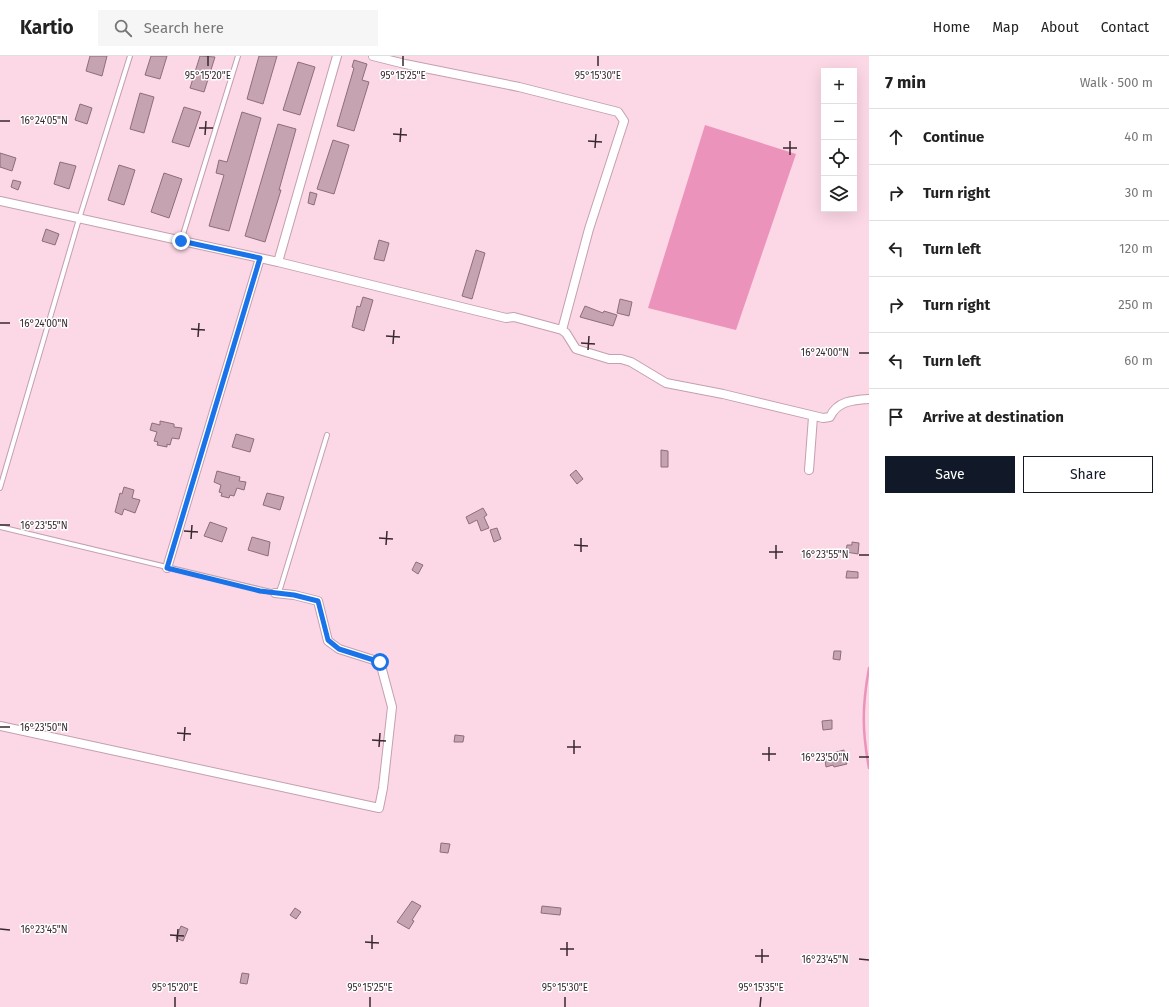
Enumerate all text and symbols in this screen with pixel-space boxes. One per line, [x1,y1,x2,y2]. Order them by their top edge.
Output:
search box [98,10,378,46]
text: Kartio [20,16,74,39]
icon: search [112,17,134,39]
text: Search here [144,19,224,37]
text: Home [933,19,970,36]
text: Map [992,19,1019,36]
text: About [1041,19,1079,36]
text: Contact [1101,19,1149,36]
map controls [821,68,857,212]
button: + [821,68,857,104]
text: 95°15'20"E [185,70,231,82]
text: 95°15'25"E [380,70,426,82]
text: 95°15'30"E [575,70,621,82]
text: 7 min [885,72,926,93]
text: Walk · 500 m [1080,75,1153,90]
button: − [821,104,857,140]
text: 16°24'05"N [20,115,68,127]
icon: ahead [885,126,907,148]
text: Continue [923,128,984,146]
text: 40 m [1124,129,1153,144]
button: locate [821,140,857,176]
button: layers [821,176,857,212]
icon: right [885,182,907,204]
text: Turn right [923,184,990,202]
text: 30 m [1125,185,1153,200]
route end [172,232,190,250]
icon: left [885,238,907,260]
text: Turn left [923,240,981,258]
text: 120 m [1119,241,1153,256]
icon: right [885,294,907,316]
text: Turn right [923,296,990,314]
text: 250 m [1118,297,1153,312]
text: 16°24'00"N [20,318,68,330]
text: 16°24'00"N [801,347,849,359]
icon: left [885,350,907,372]
text: Turn left [923,352,981,370]
text: 60 m [1124,353,1153,368]
icon: arrive [885,406,907,428]
text: Arrive at destination [923,408,1064,426]
button: Save [885,456,1015,493]
button: Share [1023,456,1153,493]
text: 16°23'55"N [20,520,68,532]
text: 16°23'55"N [801,549,849,561]
route start [371,653,389,671]
text: 16°23'50"N [20,722,68,734]
text: 16°23'50"N [801,752,849,764]
text: 16°23'45"N [20,924,68,936]
text: 16°23'45"N [801,954,849,966]
text: 95°15'20"E [152,982,198,994]
text: 95°15'25"E [347,982,393,994]
text: 95°15'30"E [542,982,588,994]
text: 95°15'35"E [738,982,784,994]

